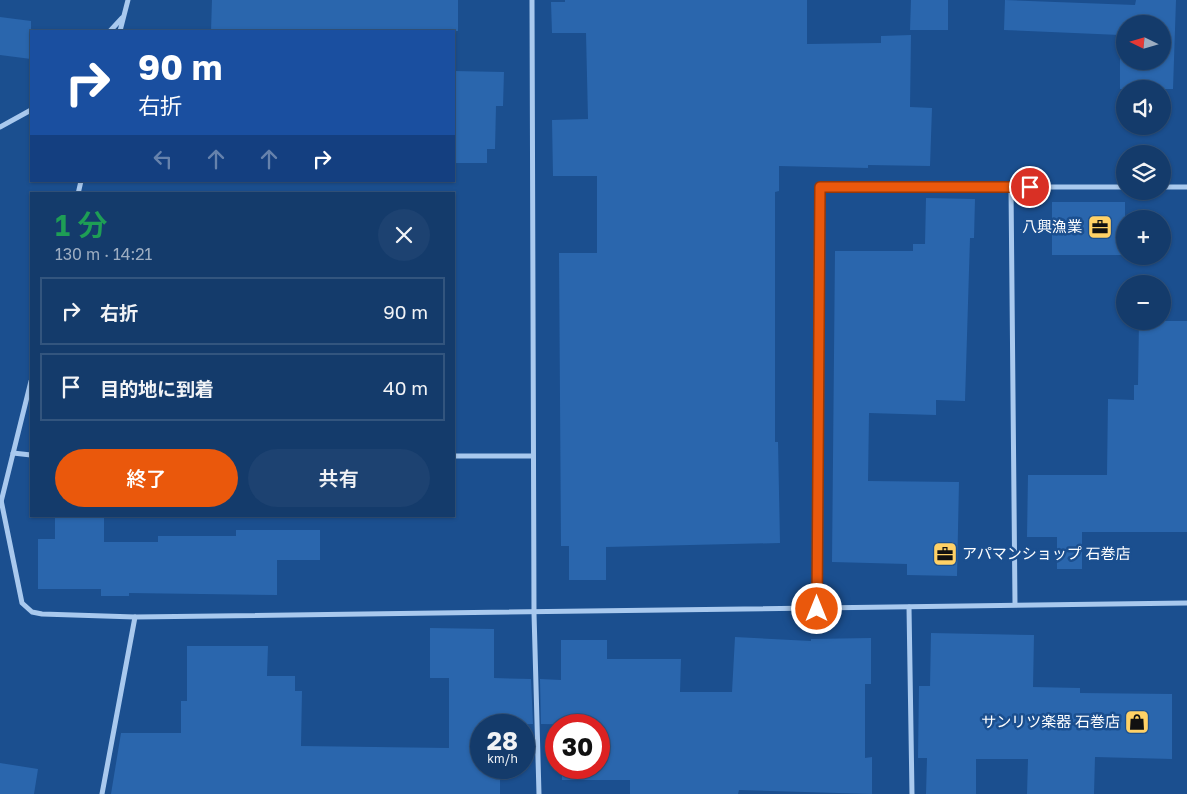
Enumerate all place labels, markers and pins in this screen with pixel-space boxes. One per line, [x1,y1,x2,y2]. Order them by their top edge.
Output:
pin [1009,166,1051,208]
office icon: 八興漁業 [1087,214,1113,240]
place label: 八興漁業 [1022,217,1082,235]
office icon: アパマンショップ 石巻店 [932,541,958,567]
place label: アパマンショップ 石巻店 [962,544,1130,562]
shop icon: サンリツ楽器 石巻店 [1124,709,1150,735]
place label: サンリツ楽器 石巻店 [981,712,1120,730]

